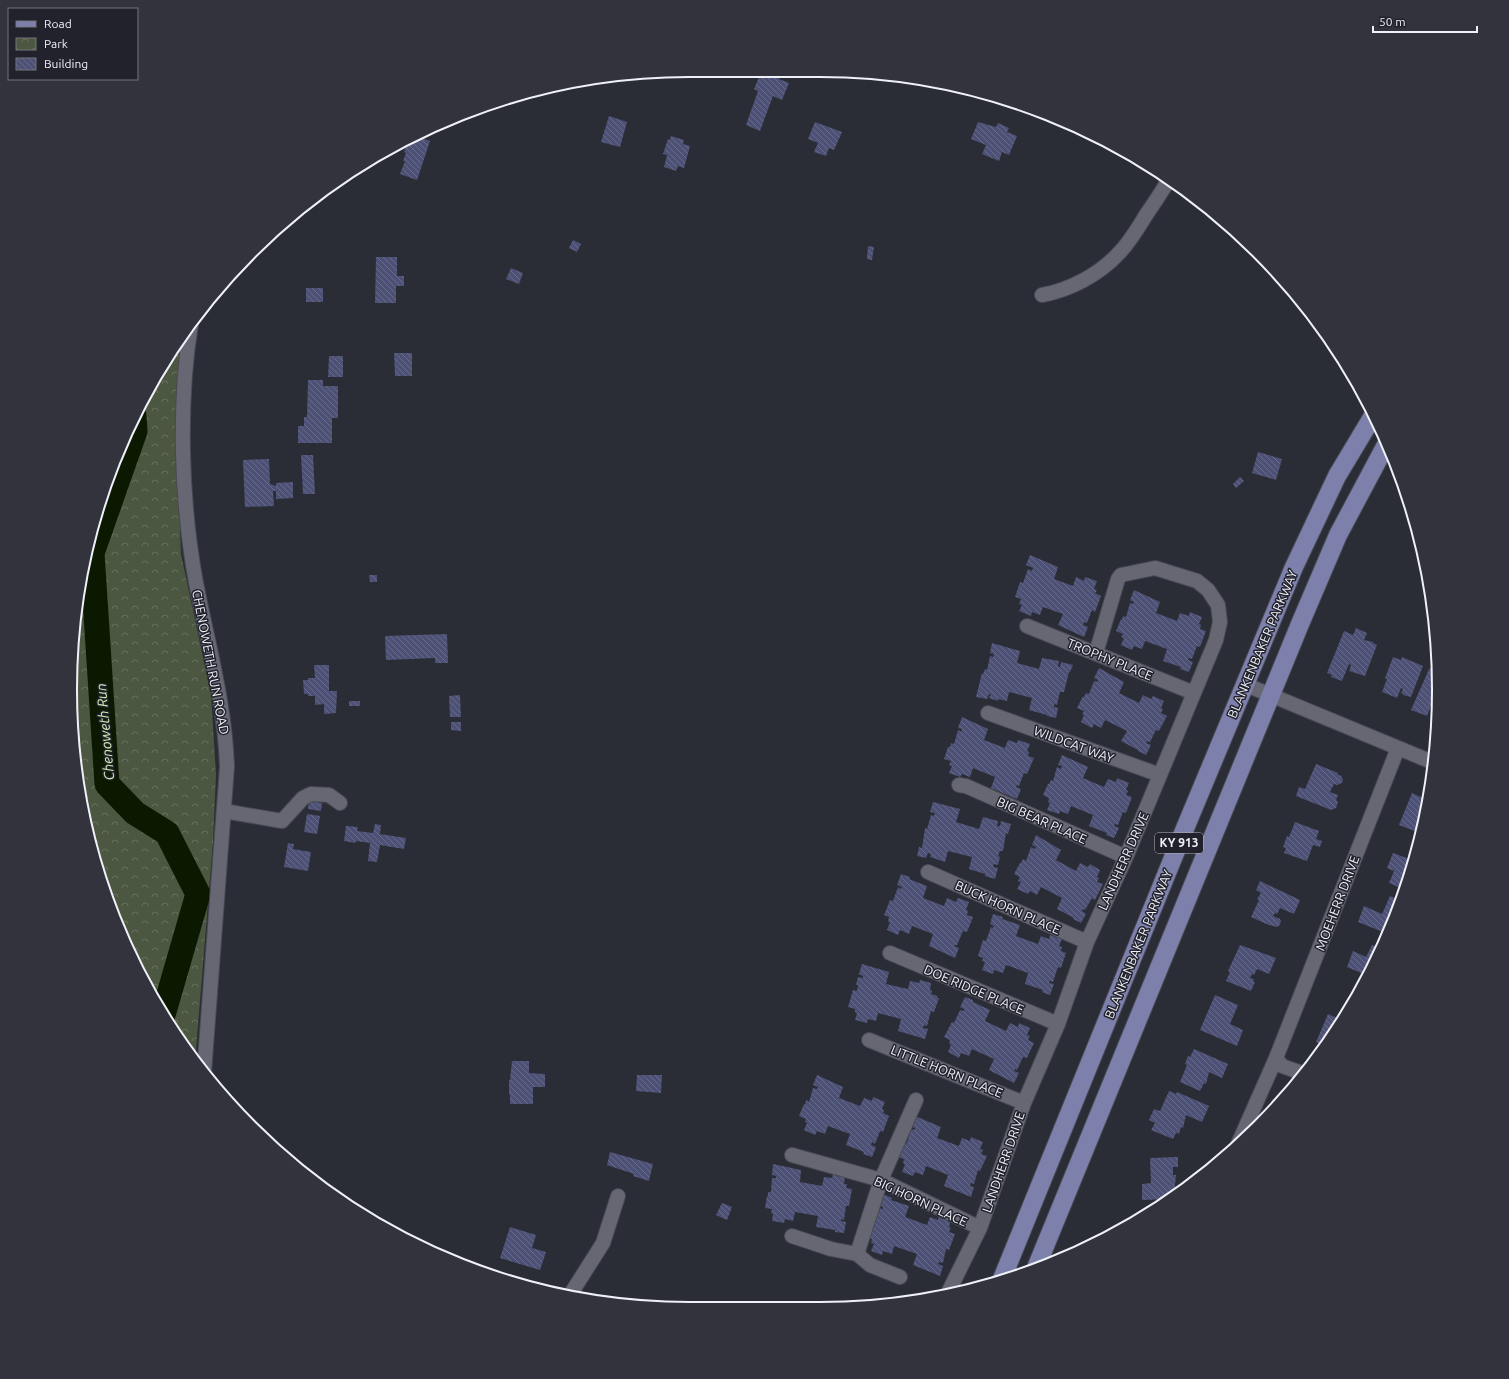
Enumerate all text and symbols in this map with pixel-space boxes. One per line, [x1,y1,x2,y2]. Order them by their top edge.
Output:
legend [8,8,138,80]
scale bar [1373,8,1477,34]
text: 50 m [1379,15,1406,28]
text: Road [44,17,72,30]
text: Park [44,37,68,50]
text: Building [44,57,88,70]
street label: BLANKENBAKER PARKWAY [1224,568,1300,720]
street label: CHENOWETH RUN ROAD [190,588,232,736]
street label: TROPHY PLACE [1065,635,1155,683]
water label: Chenoweth Run [93,683,117,781]
street label: WILDCAT WAY [1032,723,1116,765]
street label: BIG BEAR PLACE [995,794,1089,846]
street label: LANDHERR DRIVE [1095,810,1151,912]
road number: KY 913 [1155,833,1203,853]
street label: MOEHERR DRIVE [1312,854,1362,952]
street label: BLANKENBAKER PARKWAY [1102,867,1174,1020]
street label: BUCK HORN PLACE [953,877,1063,937]
street label: DOE RIDGE PLACE [922,962,1026,1016]
street label: LITTLE HORN PLACE [889,1042,1005,1100]
street label: LANDHERR DRIVE [979,1110,1027,1214]
street label: BIG HORN PLACE [872,1173,970,1229]

